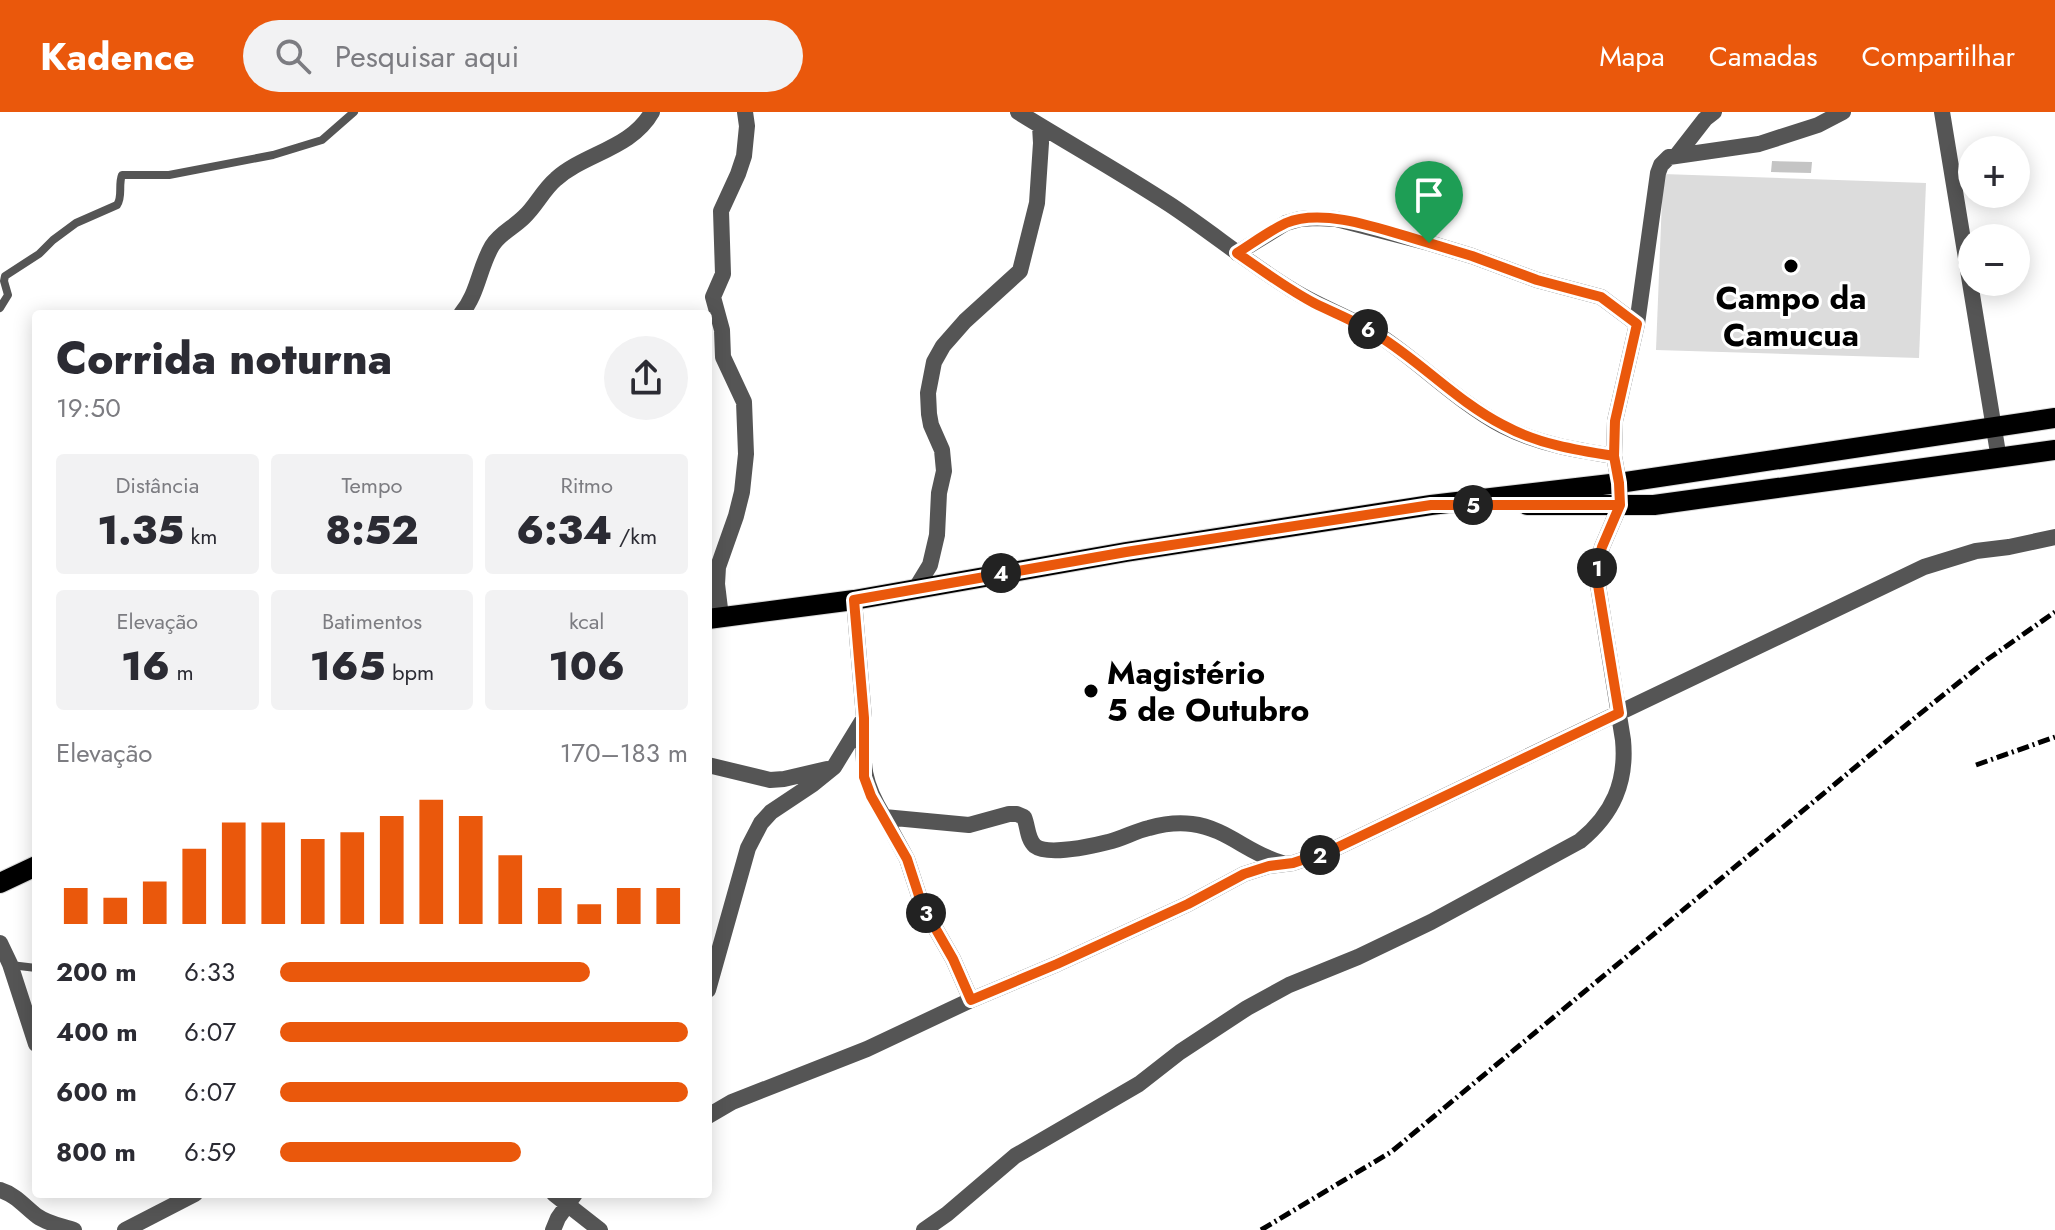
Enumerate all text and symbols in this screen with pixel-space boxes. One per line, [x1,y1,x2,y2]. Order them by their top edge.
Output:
search box [243,20,803,92]
text: Kadence [40,29,195,84]
icon: search [271,34,315,78]
text: Pesquisar aqui [335,35,519,78]
text: Mapa [1599,36,1665,77]
text: Camadas [1709,36,1817,77]
text: Compartilhar [1861,36,2015,77]
map controls [1958,136,2030,296]
button: + [1958,136,2030,208]
pin [1395,161,1463,243]
icon: arrive [1407,173,1451,217]
button: − [1958,224,2030,296]
marker: Campo da Camucua [1782,257,1800,275]
place label: Campo da Camucua [1715,275,1867,358]
pin: 6 [1348,309,1388,349]
text: 6 [1361,313,1375,345]
text: Corrida noturna [56,327,392,391]
button: share [604,336,688,420]
text: 19:50 [56,389,121,427]
text: Distância [115,469,199,501]
text: Tempo [341,469,403,501]
text: Ritmo [560,469,613,501]
pin: 5 [1453,485,1493,525]
text: 5 [1466,489,1480,521]
text: 1.35 [97,501,184,559]
text: 8:52 [325,501,419,559]
text: 6:34 [516,501,612,559]
text: km [184,520,217,552]
text: /km [612,520,657,552]
pin: 1 [1577,548,1617,588]
text: 1 [1591,552,1603,584]
pin: 4 [981,553,1021,593]
text: 4 [993,557,1009,589]
text: Elevação [117,605,198,637]
text: Batimentos [322,605,422,637]
text: kcal [569,605,604,637]
text: 16 [121,637,170,695]
text: 165 [310,637,385,695]
text: 106 [549,637,625,695]
place label: Magistério 5 de Outubro [1107,650,1309,733]
text: m [170,656,194,688]
text: bpm [385,656,434,688]
marker: Magistério 5 de Outubro [1082,682,1100,700]
text: Elevação [56,734,152,772]
text: 170–183 m [560,734,688,772]
pin: 2 [1300,835,1340,875]
text: 2 [1313,839,1327,871]
pin: 3 [906,893,946,933]
text: 3 [919,897,933,929]
text: 200 m [56,953,137,991]
text: 6:33 [184,953,235,991]
text: 400 m [56,1013,138,1051]
text: 6:07 [184,1013,236,1051]
text: 600 m [56,1073,137,1111]
text: 6:07 [184,1073,236,1111]
text: 800 m [56,1133,136,1171]
text: 6:59 [184,1133,236,1171]

